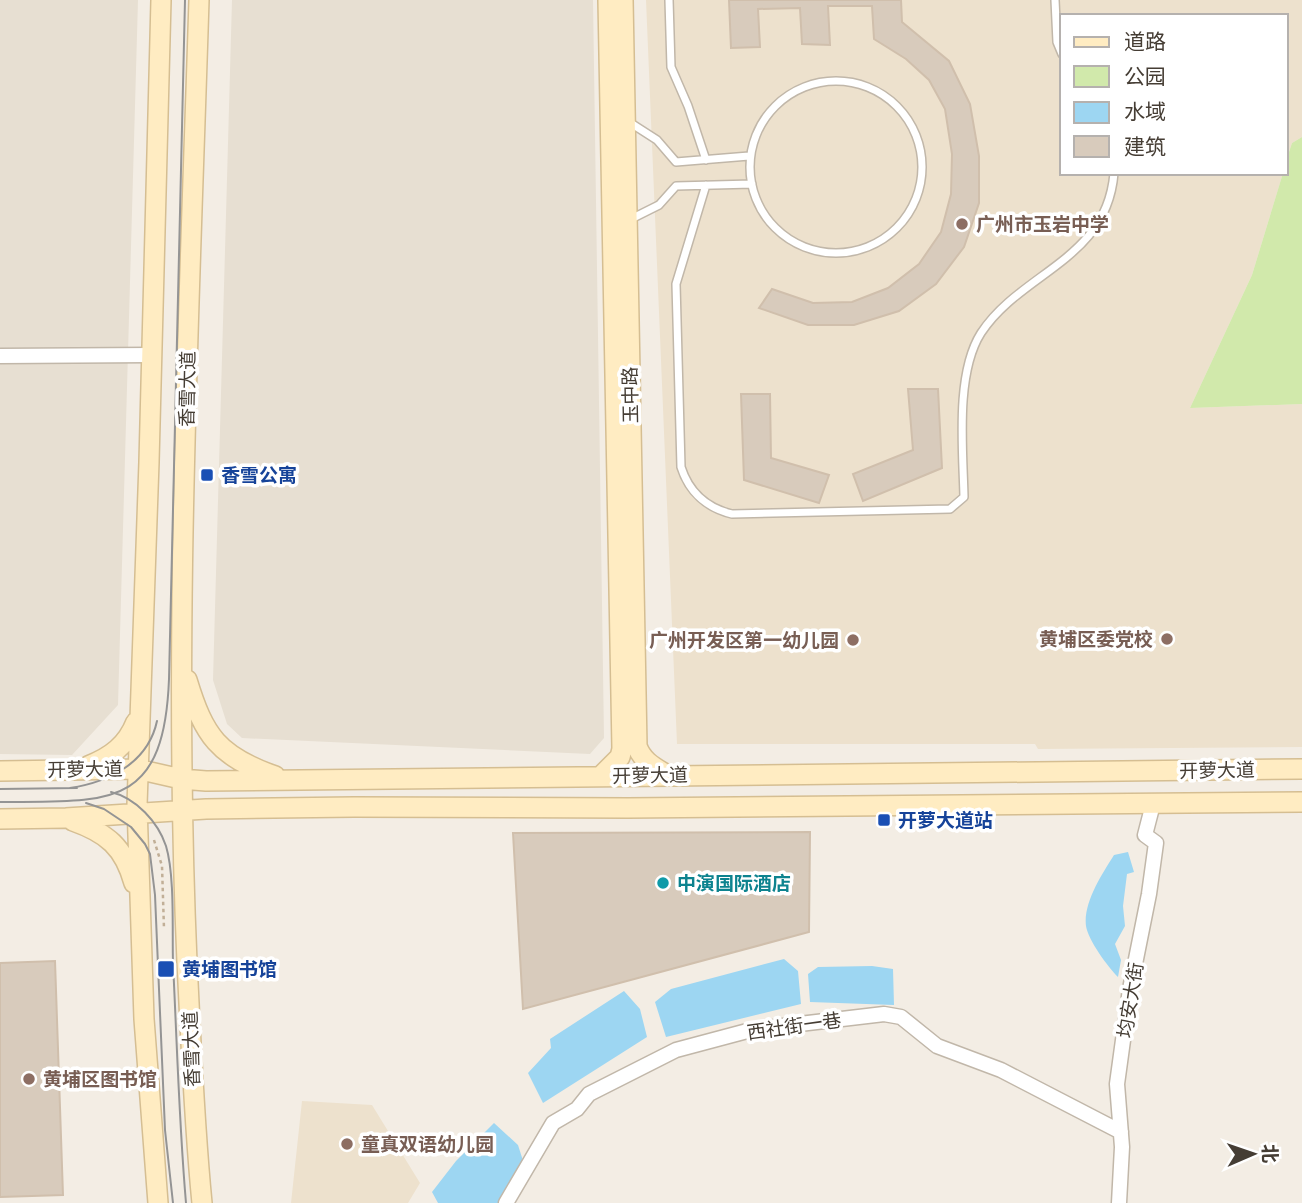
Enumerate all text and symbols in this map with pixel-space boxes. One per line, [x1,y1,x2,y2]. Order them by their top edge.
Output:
legend [1060,14,1288,175]
text: 道路 [1124,28,1166,53]
text: 公园 [1124,63,1166,88]
text: 水域 [1124,98,1166,123]
text: 建筑 [1124,133,1166,158]
place label: 广州市玉岩中学 [976,212,1109,235]
marker: 广州市玉岩中学 [954,216,970,232]
street label: 香雪大道 [174,351,199,427]
street label: 玉中路 [618,366,641,424]
place label: 香雪公寓 [221,463,297,486]
marker: 香雪公寓 [199,467,215,483]
place label: 黄埔区委党校 [1039,627,1153,650]
place label: 广州开发区第一幼儿园 [649,628,839,651]
marker: 黄埔区委党校 [1159,631,1175,647]
marker: 广州开发区第一幼儿园 [845,632,861,648]
street label: 开萝大道 [47,756,123,781]
street label: 开萝大道 [1179,757,1255,782]
street label: 开萝大道 [612,762,688,787]
place label: 开萝大道站 [898,808,993,831]
marker: 开萝大道站 [876,812,892,828]
place label: 中演国际酒店 [677,871,791,894]
marker: 中演国际酒店 [655,875,671,891]
place label: 黄埔图书馆 [182,957,277,980]
marker: 黄埔图书馆 [156,959,176,979]
street label: 均安大街 [1112,961,1147,1039]
street label: 西社街一巷 [745,1008,843,1044]
street label: 香雪大道 [178,1011,203,1087]
place label: 黄埔区图书馆 [43,1067,157,1090]
marker: 黄埔区图书馆 [21,1071,37,1087]
north arrow [1218,1119,1288,1189]
place label: 童真双语幼儿园 [361,1132,494,1155]
marker: 童真双语幼儿园 [339,1136,355,1152]
text: 北 [1259,1143,1282,1163]

